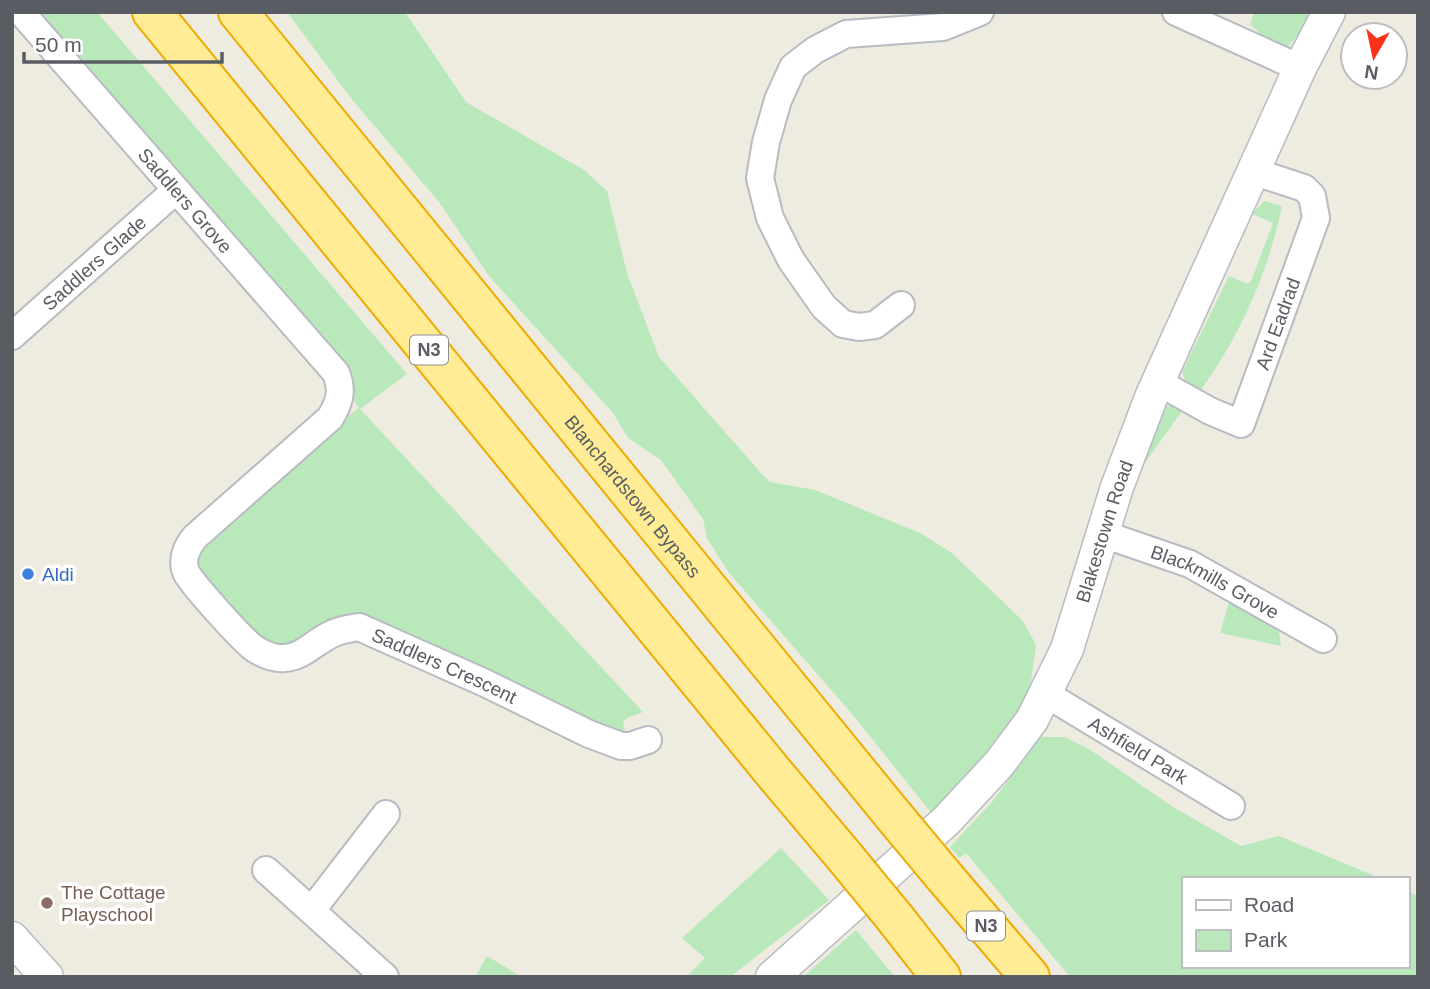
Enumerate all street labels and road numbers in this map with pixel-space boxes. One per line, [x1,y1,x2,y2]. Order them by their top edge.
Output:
street label: Saddlers Grove [134,144,236,257]
street label: Saddlers Glade [39,212,150,315]
street label: Ard Eadrad [1252,275,1304,373]
road number: N3 [410,336,448,364]
street label: Blanchardstown Bypass [560,411,705,582]
street label: Blakestown Road [1072,457,1137,605]
street label: Blackmills Grove [1148,541,1283,623]
street label: Saddlers Crescent [369,624,521,708]
street label: Ashfield Park [1085,712,1192,789]
road number: N3 [967,911,1005,940]

